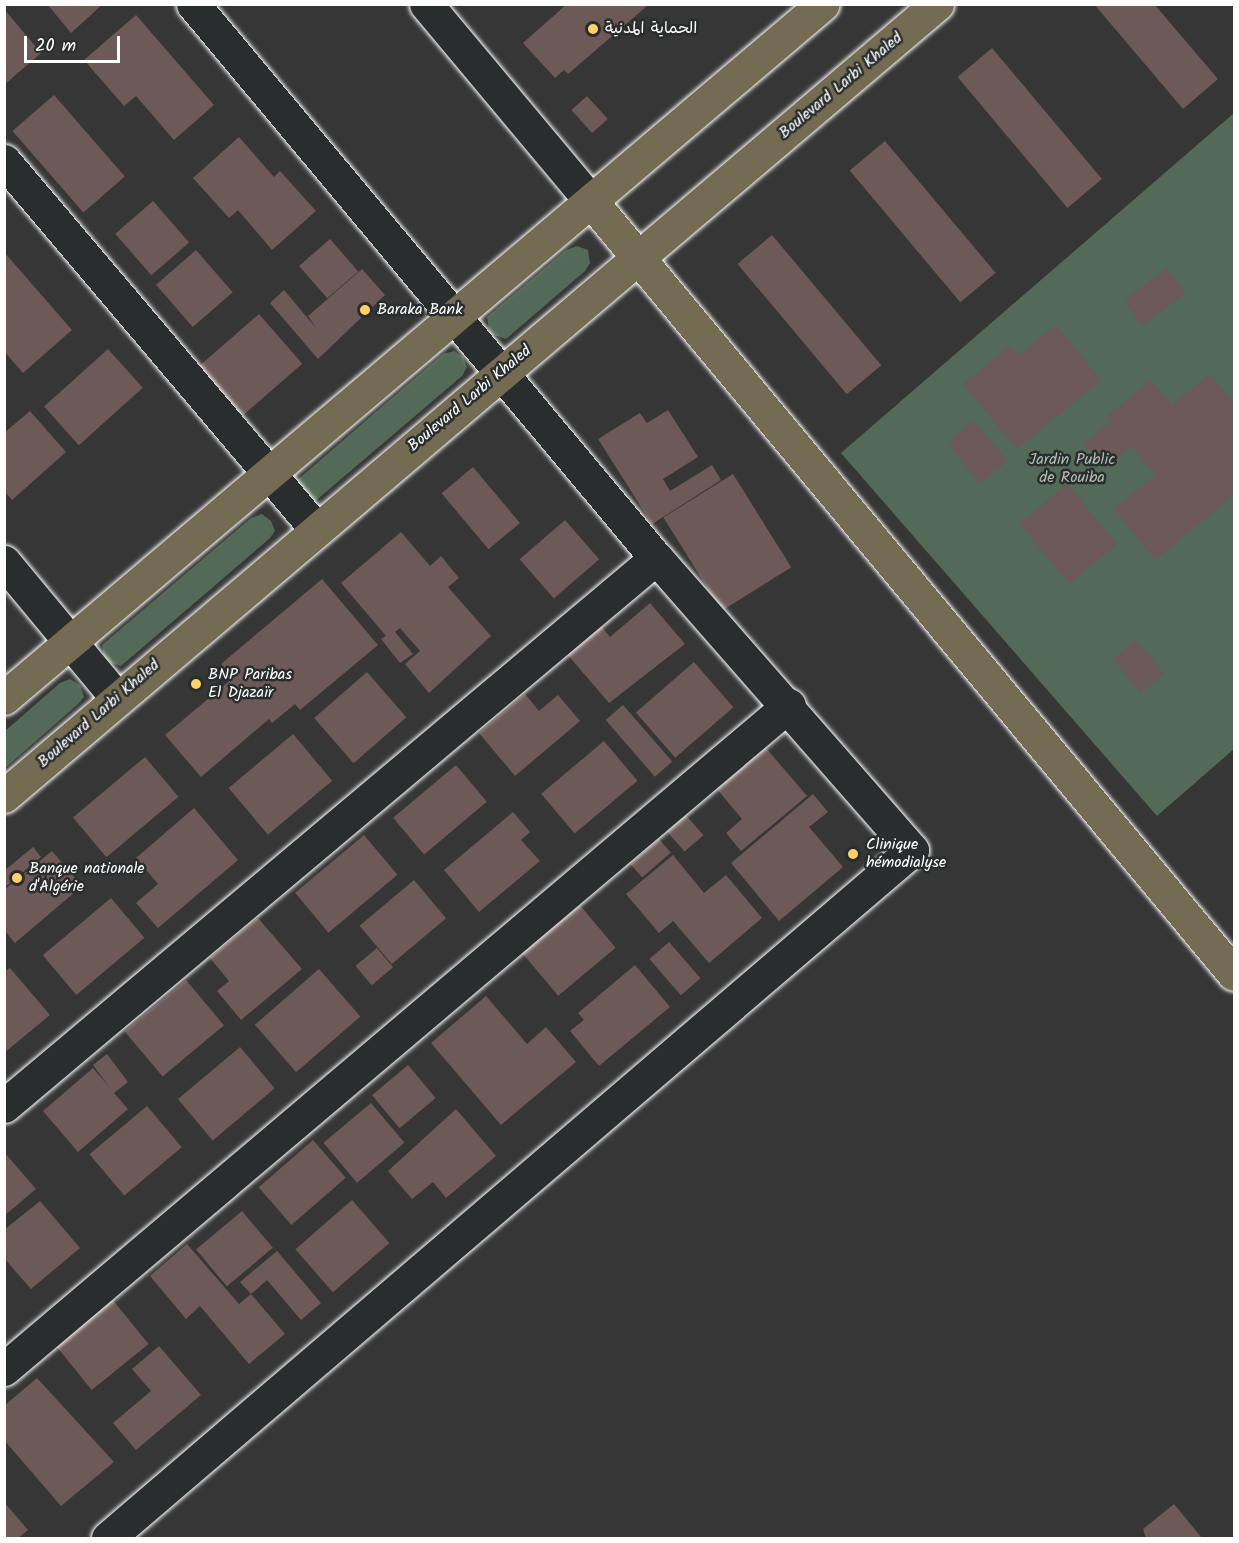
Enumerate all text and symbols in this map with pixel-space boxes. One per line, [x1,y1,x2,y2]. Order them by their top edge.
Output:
place label: الحماية المدنية [605,19,697,39]
marker: الحماية المدنية [586,22,600,36]
scale bar [27,24,123,62]
street label: Boulevard Larbi Khaled [775,29,907,143]
text: 20 m [35,32,76,61]
place label: Baraka Bank [377,300,463,320]
marker: Baraka Bank [358,303,372,317]
street label: Boulevard Larbi Khaled [404,342,536,456]
park label: Jardin Public de Rouiba [1029,450,1115,488]
street label: Boulevard Larbi Khaled [34,656,164,772]
place label: BNP Paribas El Djazaïr [208,665,292,703]
marker: BNP Paribas El Djazaïr [189,677,203,691]
place label: Clinique hémodialyse [866,835,946,873]
marker: Clinique hémodialyse [844,845,862,863]
place label: Banque nationale d'Algérie [29,859,145,897]
marker: Banque nationale d'Algérie [10,871,24,885]

